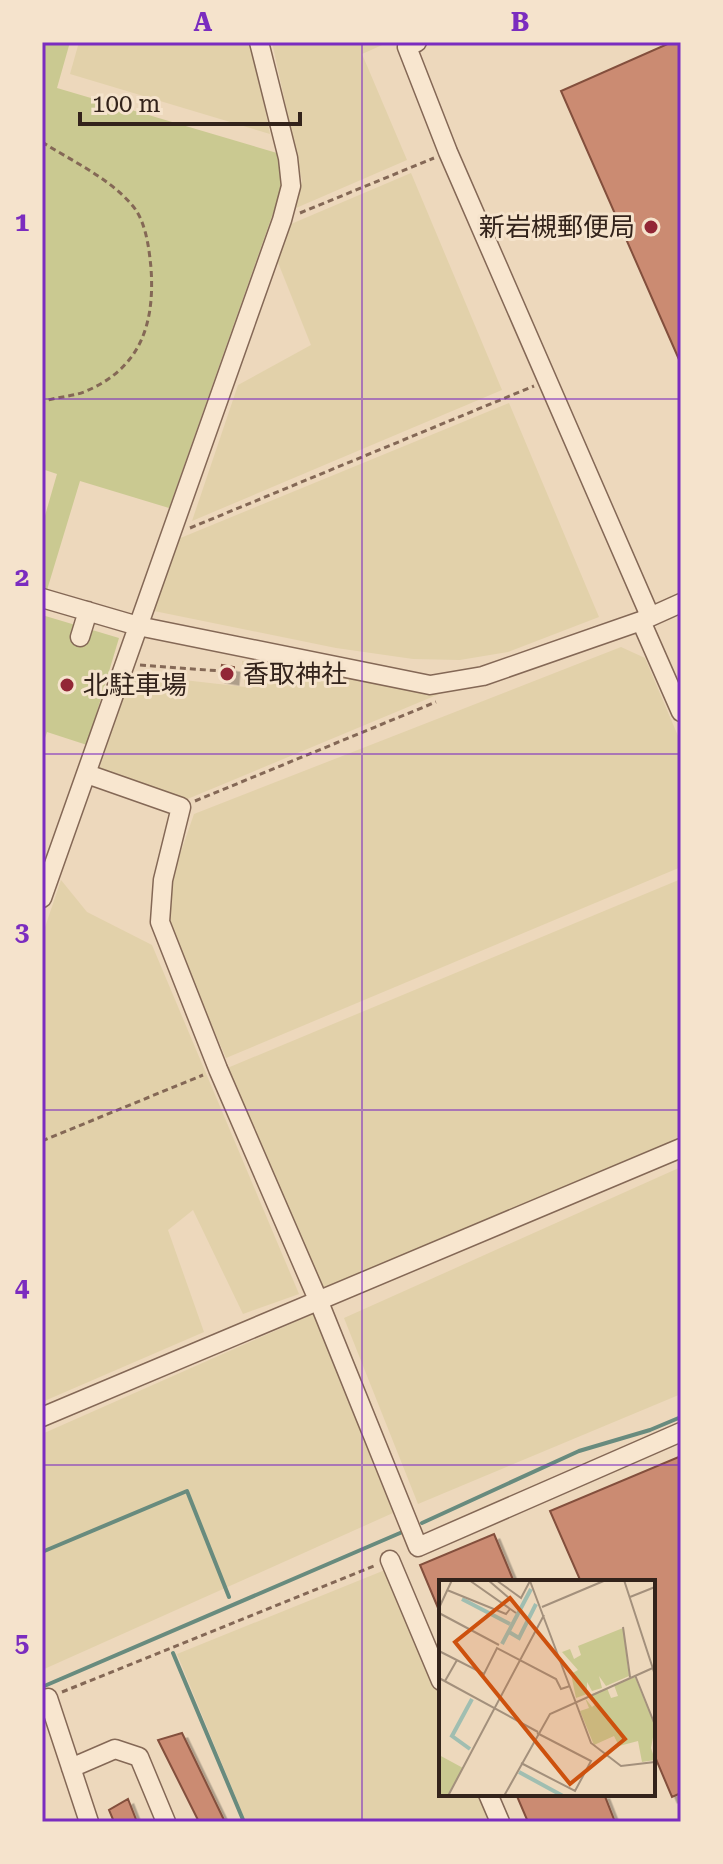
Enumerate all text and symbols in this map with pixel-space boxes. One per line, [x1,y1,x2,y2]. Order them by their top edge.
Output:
text: A [194,7,213,37]
text: B [511,7,529,37]
scale bar [80,76,300,126]
text: 100 m [92,90,160,118]
text: 1 [15,207,29,237]
place label: 新岩槻郵便局 [479,212,635,242]
marker: 新岩槻郵便局 [642,218,660,236]
text: 2 [15,562,29,592]
place label: 香取神社 [243,659,347,689]
marker: 香取神社 [218,665,236,683]
place label: 北駐車場 [83,670,187,700]
marker: 北駐車場 [58,676,76,694]
text: 3 [15,917,29,947]
text: 4 [15,1272,30,1302]
inset map [439,1580,655,1796]
text: 5 [15,1628,29,1658]

